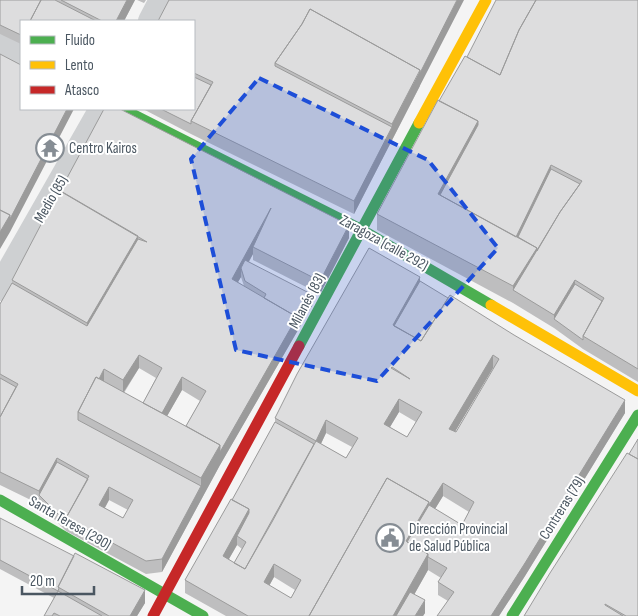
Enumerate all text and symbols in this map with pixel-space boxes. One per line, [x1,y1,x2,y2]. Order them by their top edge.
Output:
legend [20,20,195,110]
text: Fluido [65,31,95,50]
text: Lento [65,56,94,75]
text: Atasco [64,81,99,100]
temple icon: Centro Kairos [35,133,65,163]
place label: Centro Kairos [69,139,137,158]
street label: Medio (85) [30,172,72,226]
street label: Zaragoza (calle 292) [336,211,432,275]
street label: Milanés (83) [285,270,329,332]
street label: Contreras (79) [535,473,589,543]
street label: Santa Teresa (290) [25,492,115,554]
place label: Dirección Provincial de Salud Pública [409,520,508,556]
public building icon: Dirección Provincial de Salud Pública [375,523,405,553]
scale bar [22,564,95,596]
text: 20 m [30,572,55,591]

